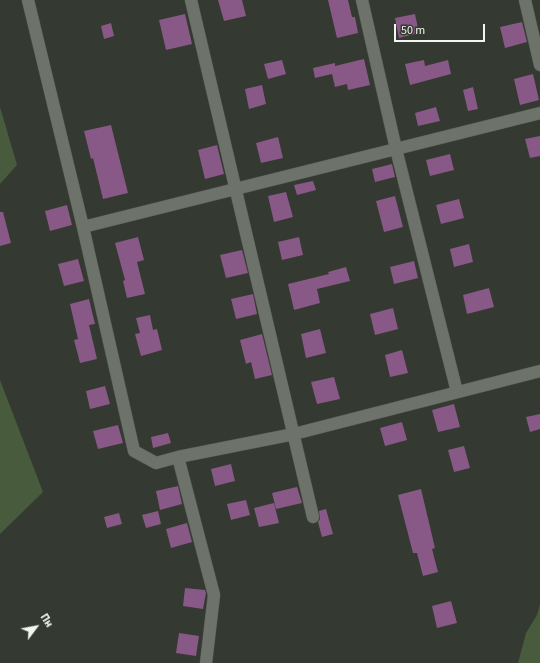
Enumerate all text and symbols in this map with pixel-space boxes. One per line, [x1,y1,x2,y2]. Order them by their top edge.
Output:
scale bar [396,16,487,42]
text: 50 m [401,22,425,39]
north arrow [16,607,56,647]
text: Пн [37,611,57,630]

